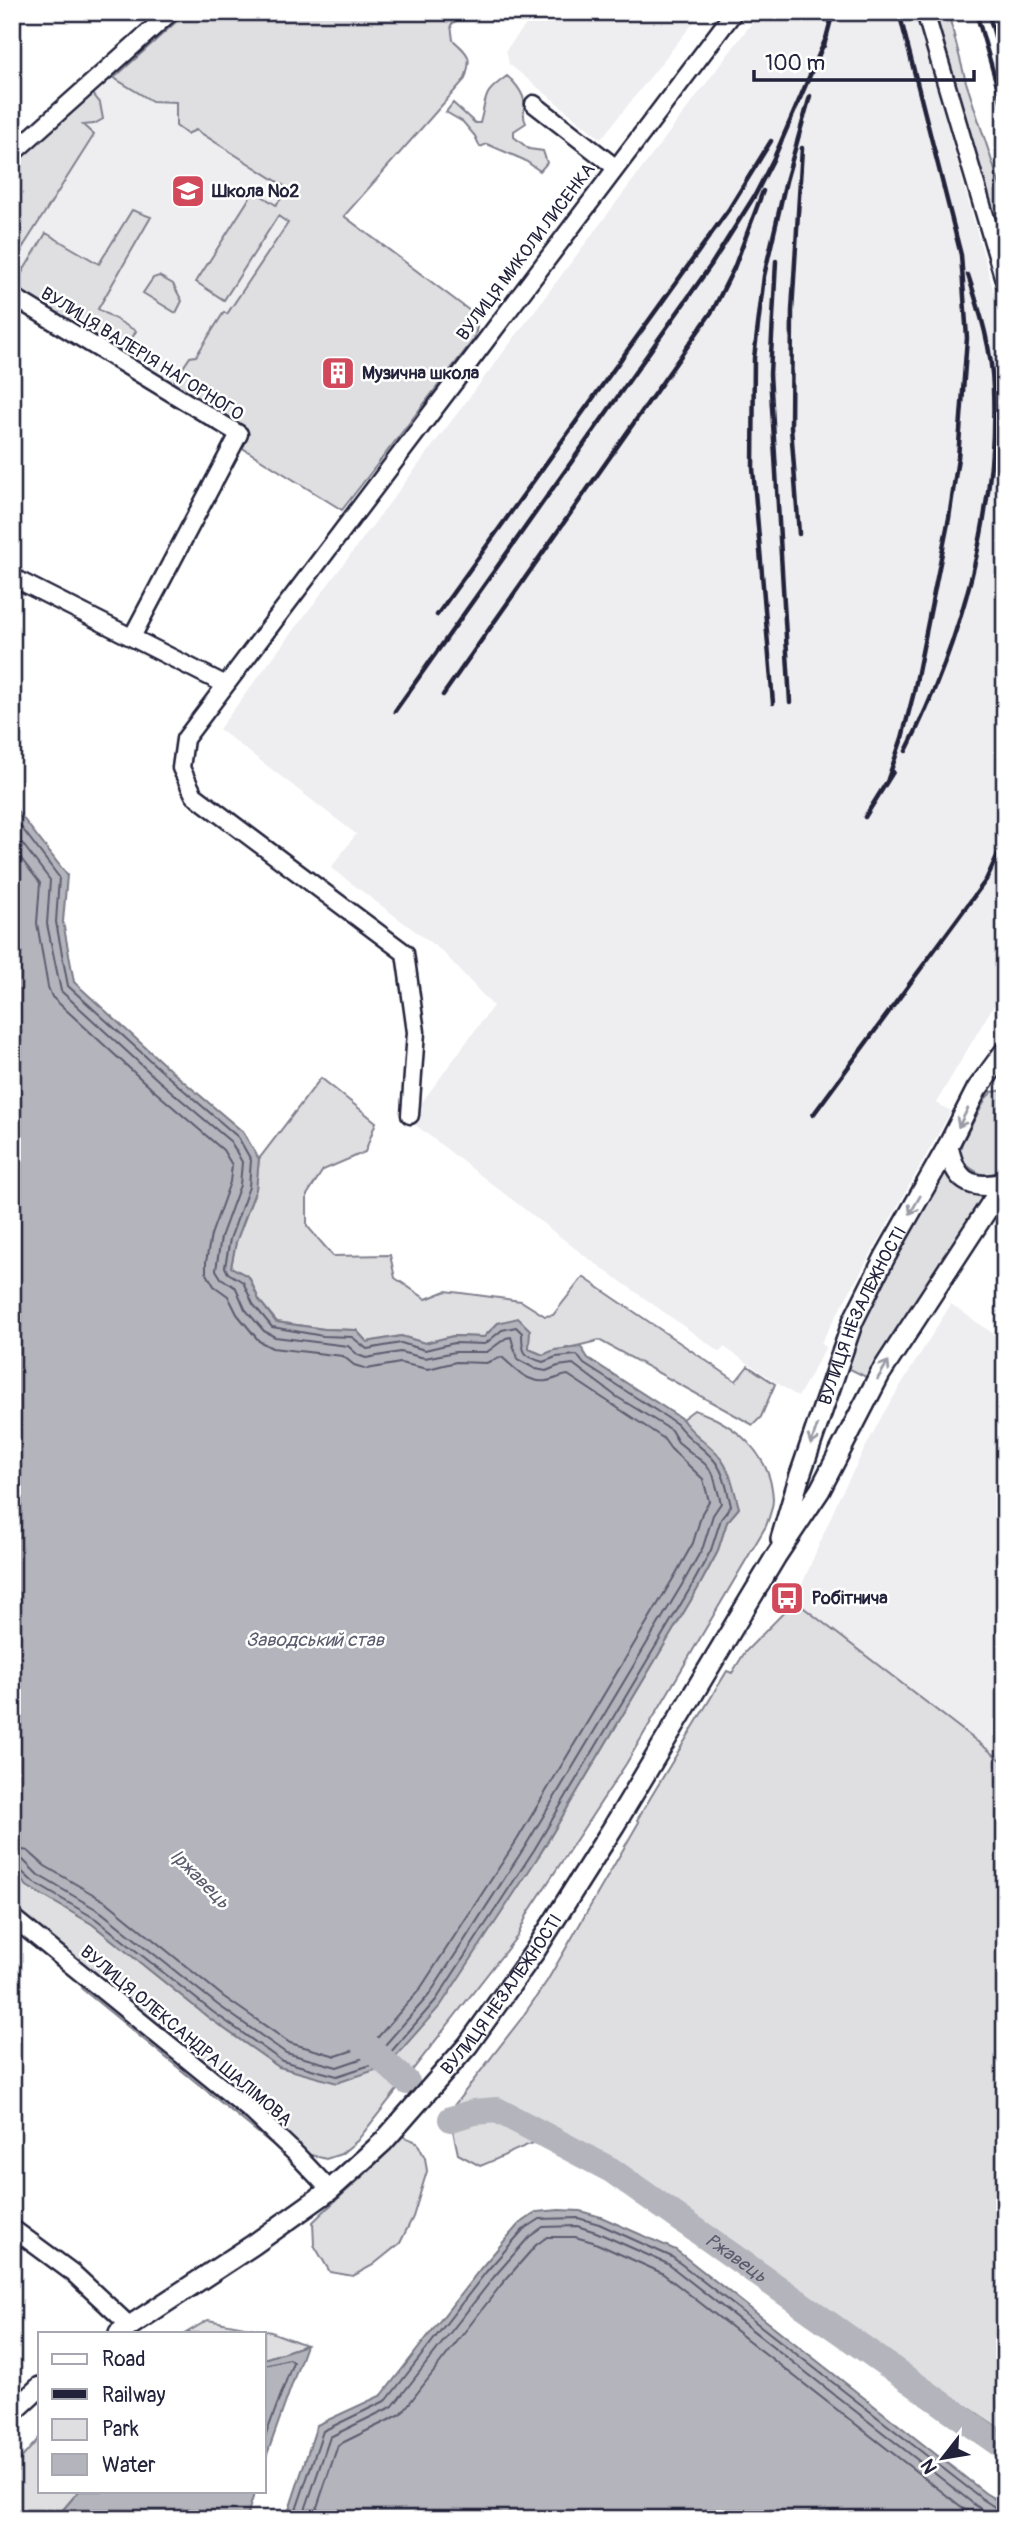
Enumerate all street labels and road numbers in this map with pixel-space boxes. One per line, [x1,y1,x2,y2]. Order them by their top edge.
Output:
street label: ВУЛИЦЯ МИКОЛИ ЛИСЕНКА [452,158,600,345]
street label: ВУЛИЦЯ ВАЛЕРІЯ НАГОРНОГО [36,282,248,426]
street label: ВУЛИЦЯ НЕЗАЛЕЖНОСТІ [813,1222,911,1408]
street label: ВУЛИЦЯ НЕЗАЛЕЖНОСТІ [436,1910,567,2080]
street label: ВУЛИЦЯ ОЛЕКСАНДРА ШАЛІМОВА [75,1941,297,2132]

